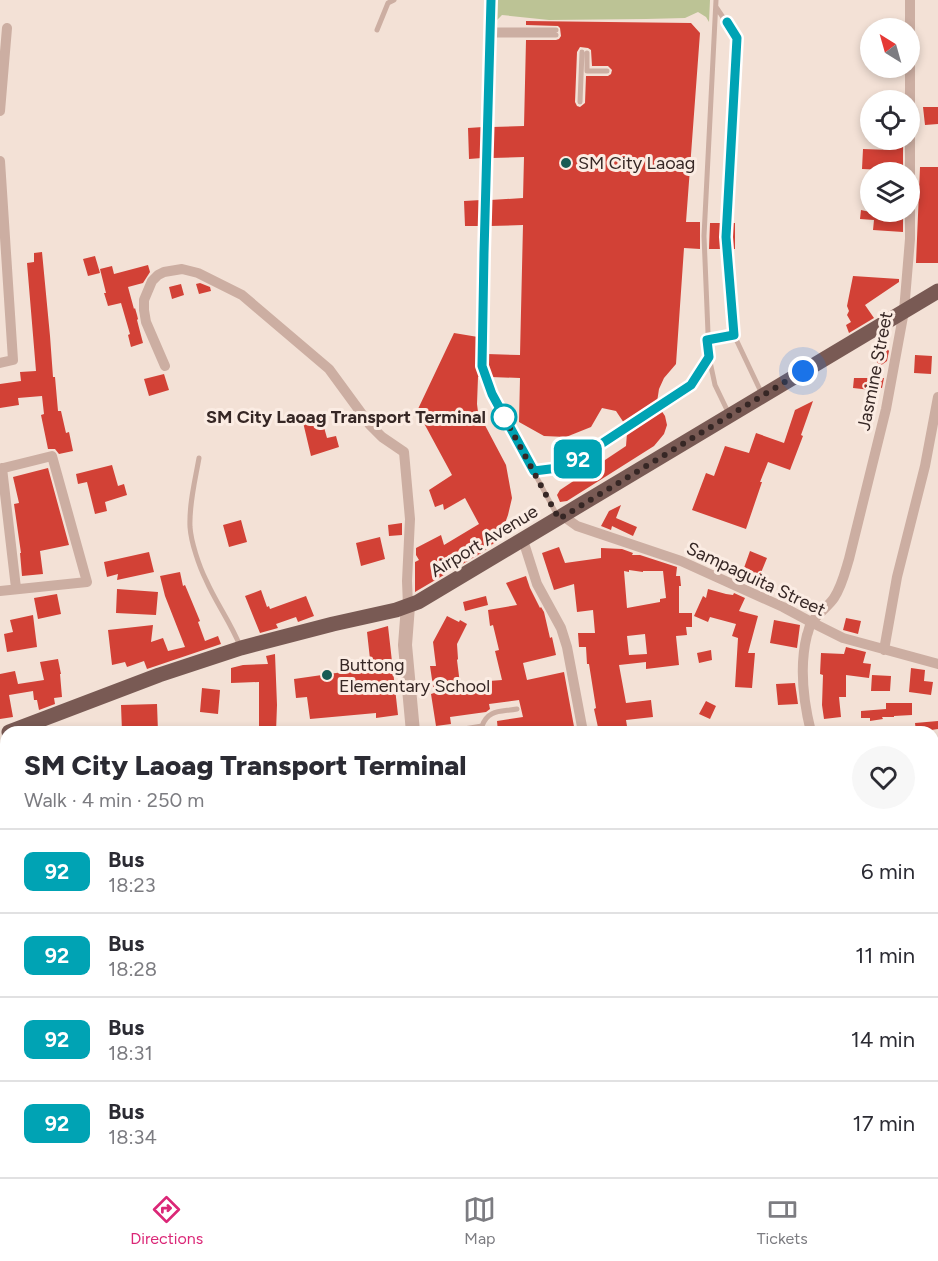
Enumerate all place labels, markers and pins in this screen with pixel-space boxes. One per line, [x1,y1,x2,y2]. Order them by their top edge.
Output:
place label: SM City Laoag [578,152,695,174]
marker: SM City Laoag [559,156,573,170]
marker: SM City Laoag Transport Terminal [491,404,517,430]
place label: SM City Laoag Transport Terminal [206,406,486,428]
place label: Buttong Elementary School [339,654,490,697]
marker: Buttong Elementary School [320,668,334,682]

